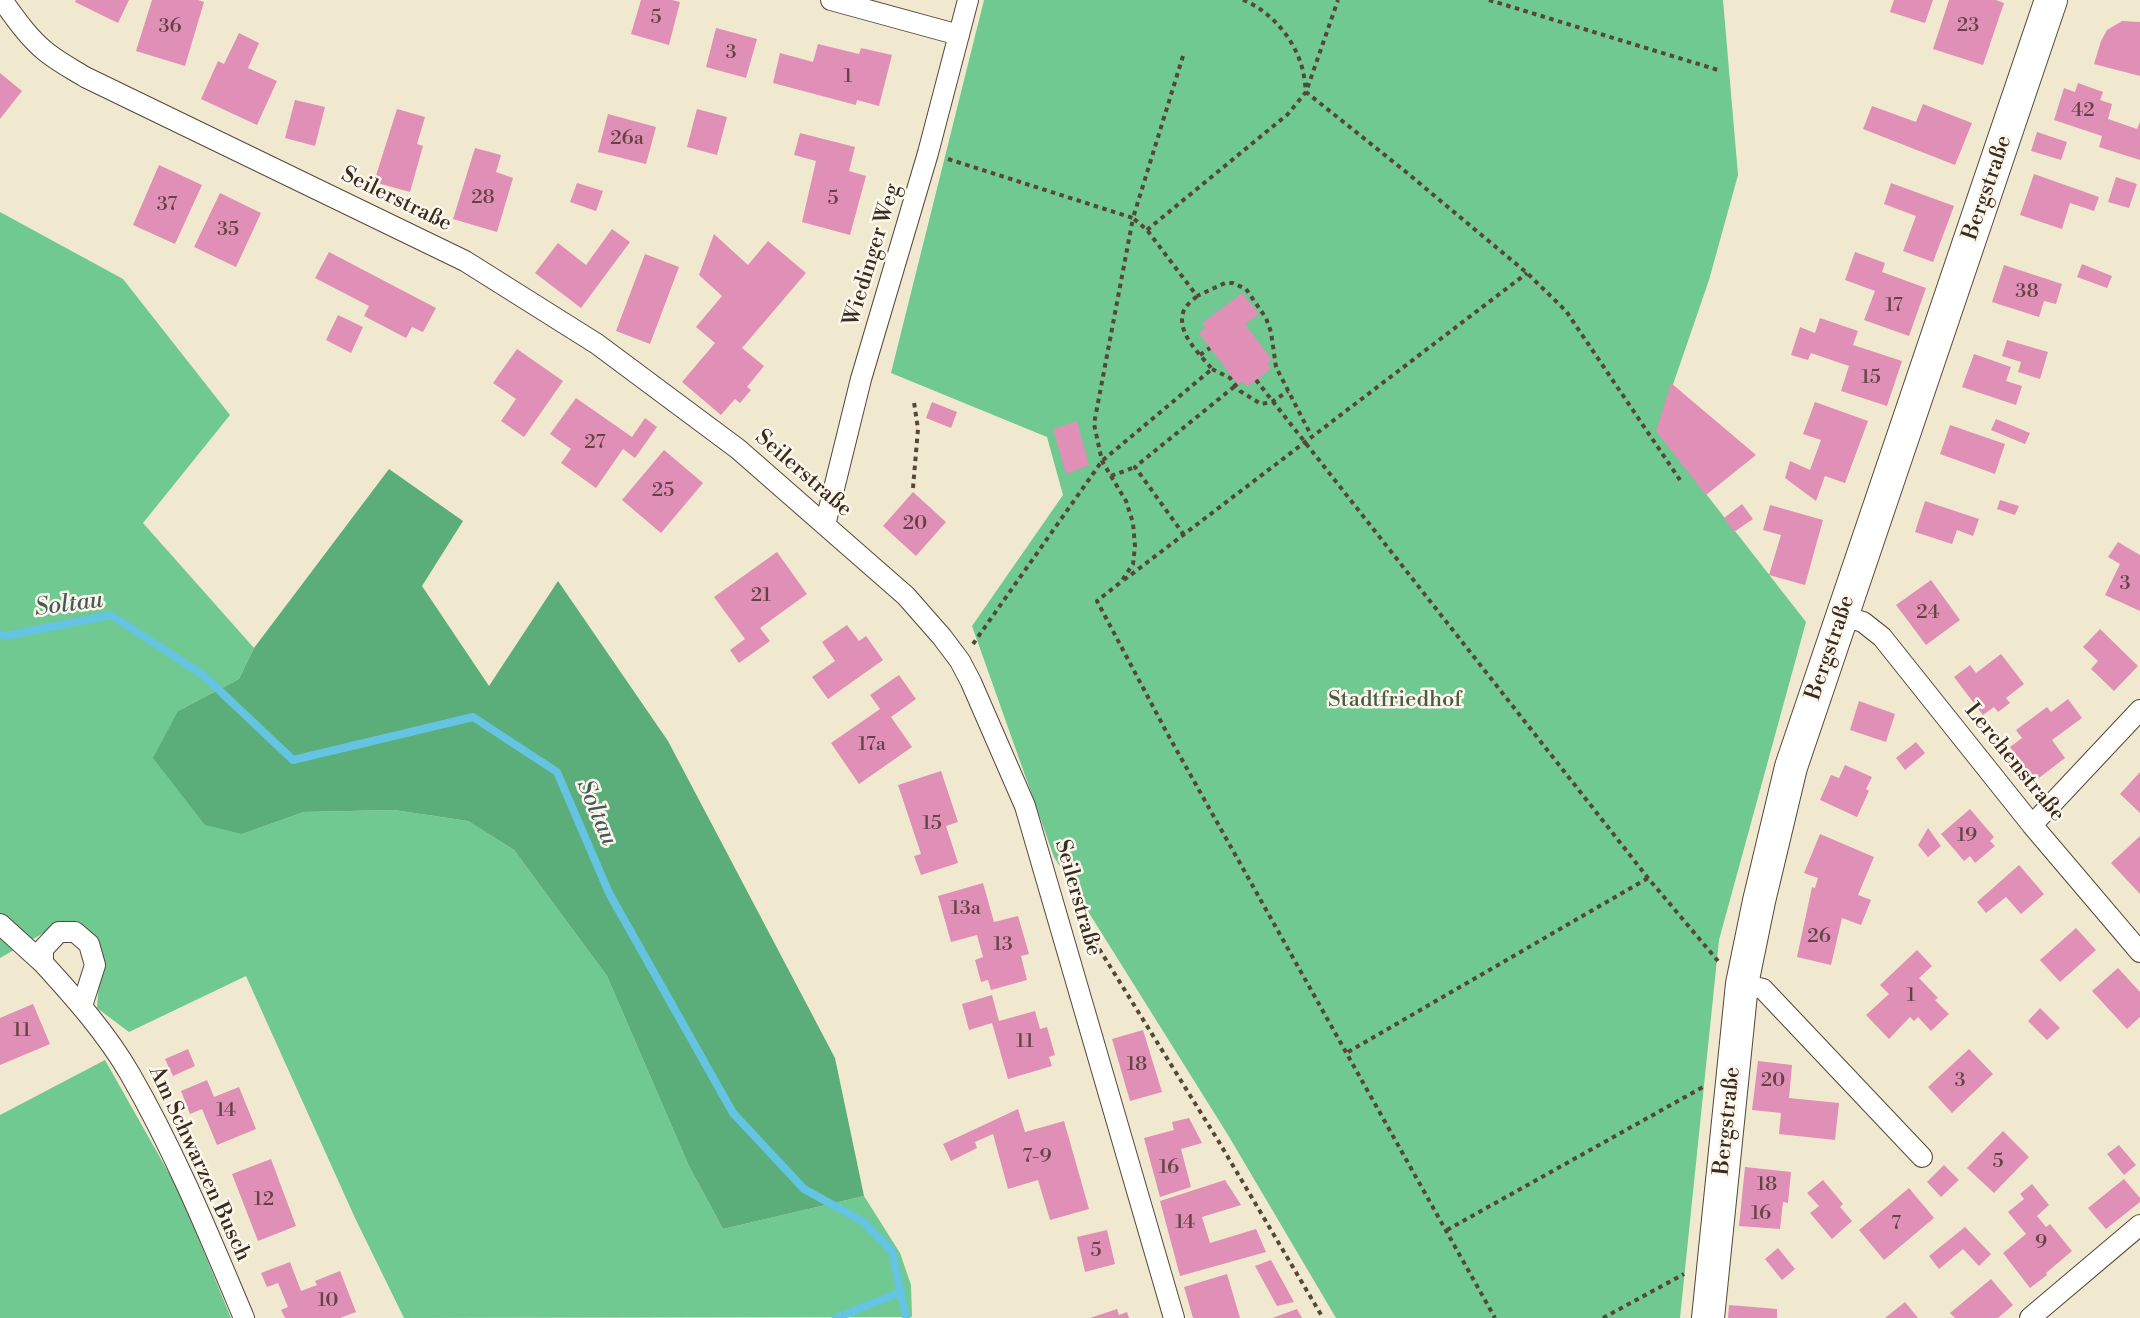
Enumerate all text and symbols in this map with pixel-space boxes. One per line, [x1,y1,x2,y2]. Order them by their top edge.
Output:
house number: 5 [650,6,662,30]
house number: 23 [1957,14,1979,38]
house number: 36 [158,15,182,39]
house number: 3 [725,41,737,65]
house number: 1 [844,65,852,89]
house number: 42 [2071,99,2095,123]
house number: 26a [610,127,644,151]
street label: Bergstraße [1958,132,2018,244]
street label: Seilerstraße [336,162,456,238]
street label: Wiedinger Weg [839,181,907,329]
house number: 28 [471,186,495,210]
house number: 5 [827,187,839,211]
house number: 37 [157,193,177,217]
house number: 35 [217,218,239,242]
house number: 38 [2015,280,2039,304]
house number: 17 [1885,294,1903,318]
house number: 15 [1861,366,1881,390]
street label: Seilerstraße [749,425,857,523]
house number: 27 [584,431,606,455]
house number: 25 [652,479,674,503]
house number: 20 [903,512,927,536]
house number: 3 [2119,572,2131,596]
house number: 21 [751,584,771,608]
water label: Soltau [33,587,105,623]
street label: Bergstraße [1801,592,1861,704]
house number: 24 [1916,601,1940,625]
park label: Stadtfriedhof [1328,688,1462,714]
street label: Lerchenstraße [1958,698,2070,828]
house number: 17a [858,733,886,757]
water label: Soltau [569,776,623,850]
house number: 15 [922,812,942,836]
house number: 19 [1957,824,1977,848]
street label: Seilerstraße [1048,837,1106,959]
house number: 13a [951,897,981,921]
house number: 26 [1807,925,1831,949]
house number: 13 [993,933,1013,957]
house number: 1 [1907,984,1915,1008]
house number: 11 [13,1019,31,1043]
house number: 11 [1016,1030,1034,1054]
house number: 18 [1127,1053,1147,1077]
street label: Am Schwarzen Busch [142,1062,256,1266]
street label: Bergstraße [1709,1065,1747,1177]
house number: 20 [1761,1069,1785,1093]
house number: 3 [1954,1069,1966,1093]
house number: 14 [216,1099,236,1123]
house number: 7-9 [1022,1145,1052,1169]
house number: 5 [1992,1150,2004,1174]
house number: 16 [1159,1156,1179,1180]
house number: 18 [1757,1173,1777,1197]
house number: 12 [254,1188,274,1212]
house number: 16 [1751,1202,1771,1226]
house number: 14 [1175,1211,1195,1235]
house number: 7 [1891,1212,1901,1236]
house number: 9 [2035,1231,2047,1255]
house number: 5 [1090,1239,1102,1263]
house number: 10 [317,1289,339,1313]

